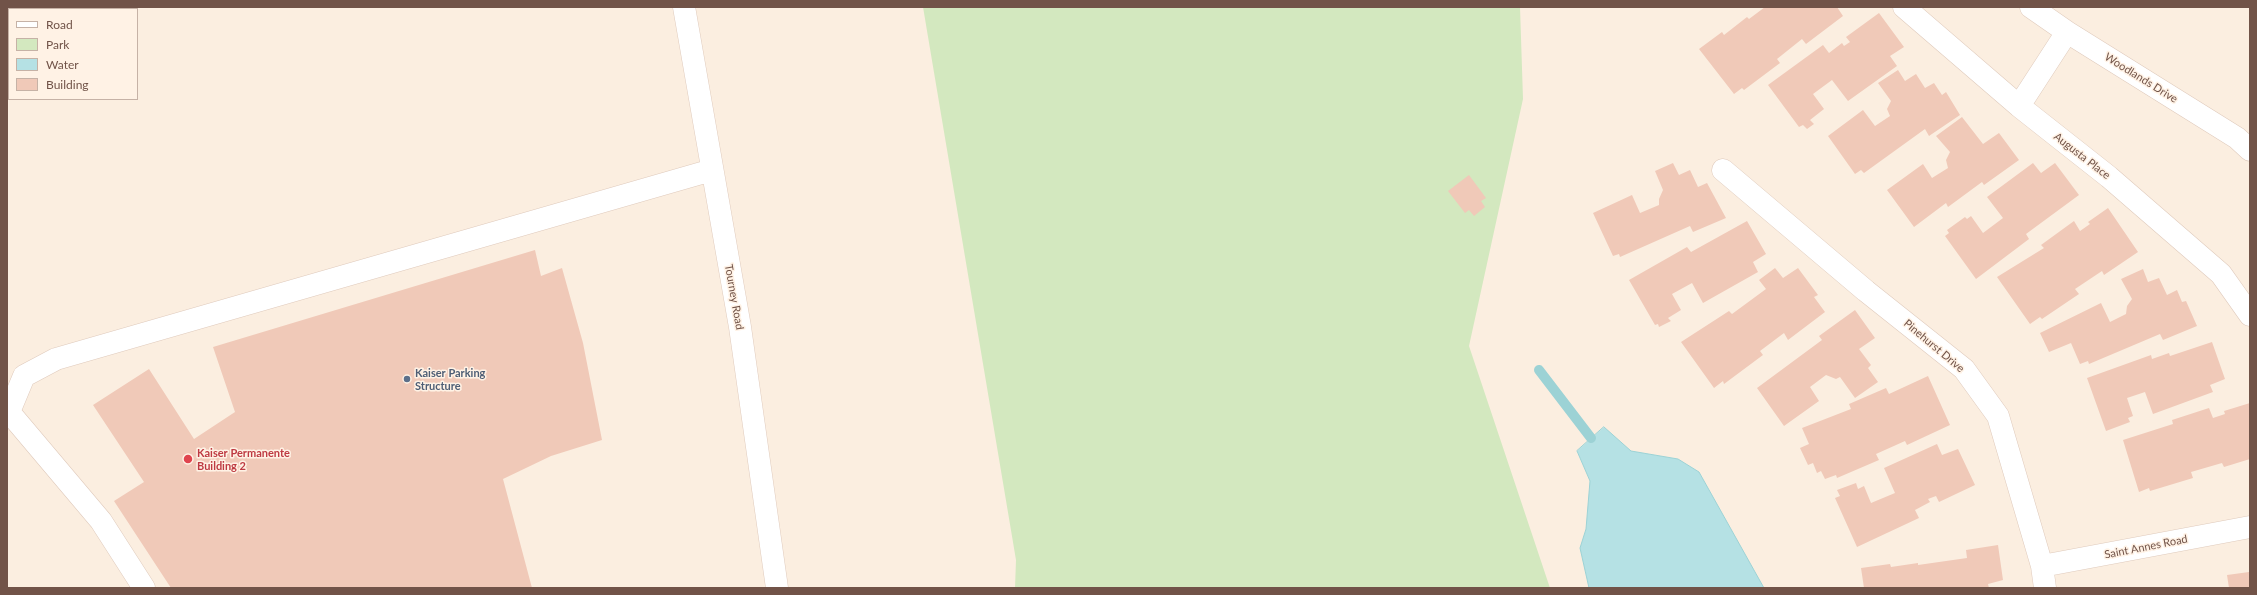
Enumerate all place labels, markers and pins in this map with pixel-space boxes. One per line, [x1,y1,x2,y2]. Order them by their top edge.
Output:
place label: Kaiser Parking Structure [415,366,485,392]
marker: Kaiser Parking Structure [402,374,412,384]
place label: Kaiser Permanente Building 2 [197,446,290,472]
marker: Kaiser Permanente Building 2 [182,453,194,465]

